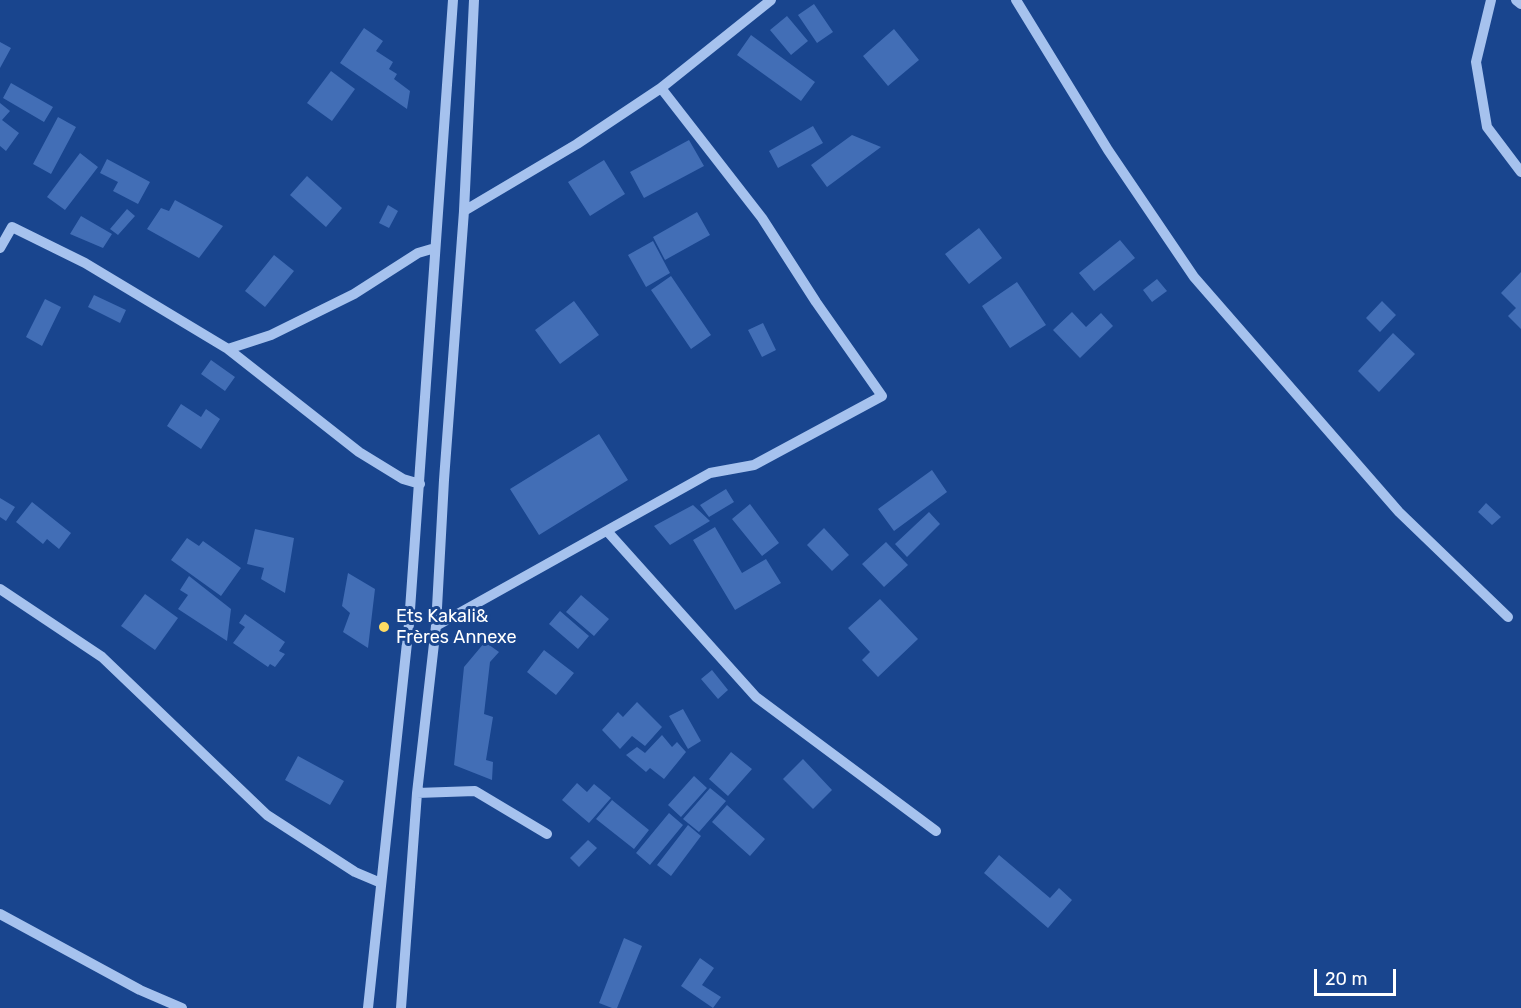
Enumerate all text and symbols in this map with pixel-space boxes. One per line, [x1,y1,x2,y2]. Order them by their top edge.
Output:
place label: Ets Kakali& Frères Annexe [396,606,517,648]
marker: Ets Kakali& Frères Annexe [377,620,391,634]
scale bar [1317,957,1400,995]
text: 20 m [1325,968,1367,990]

